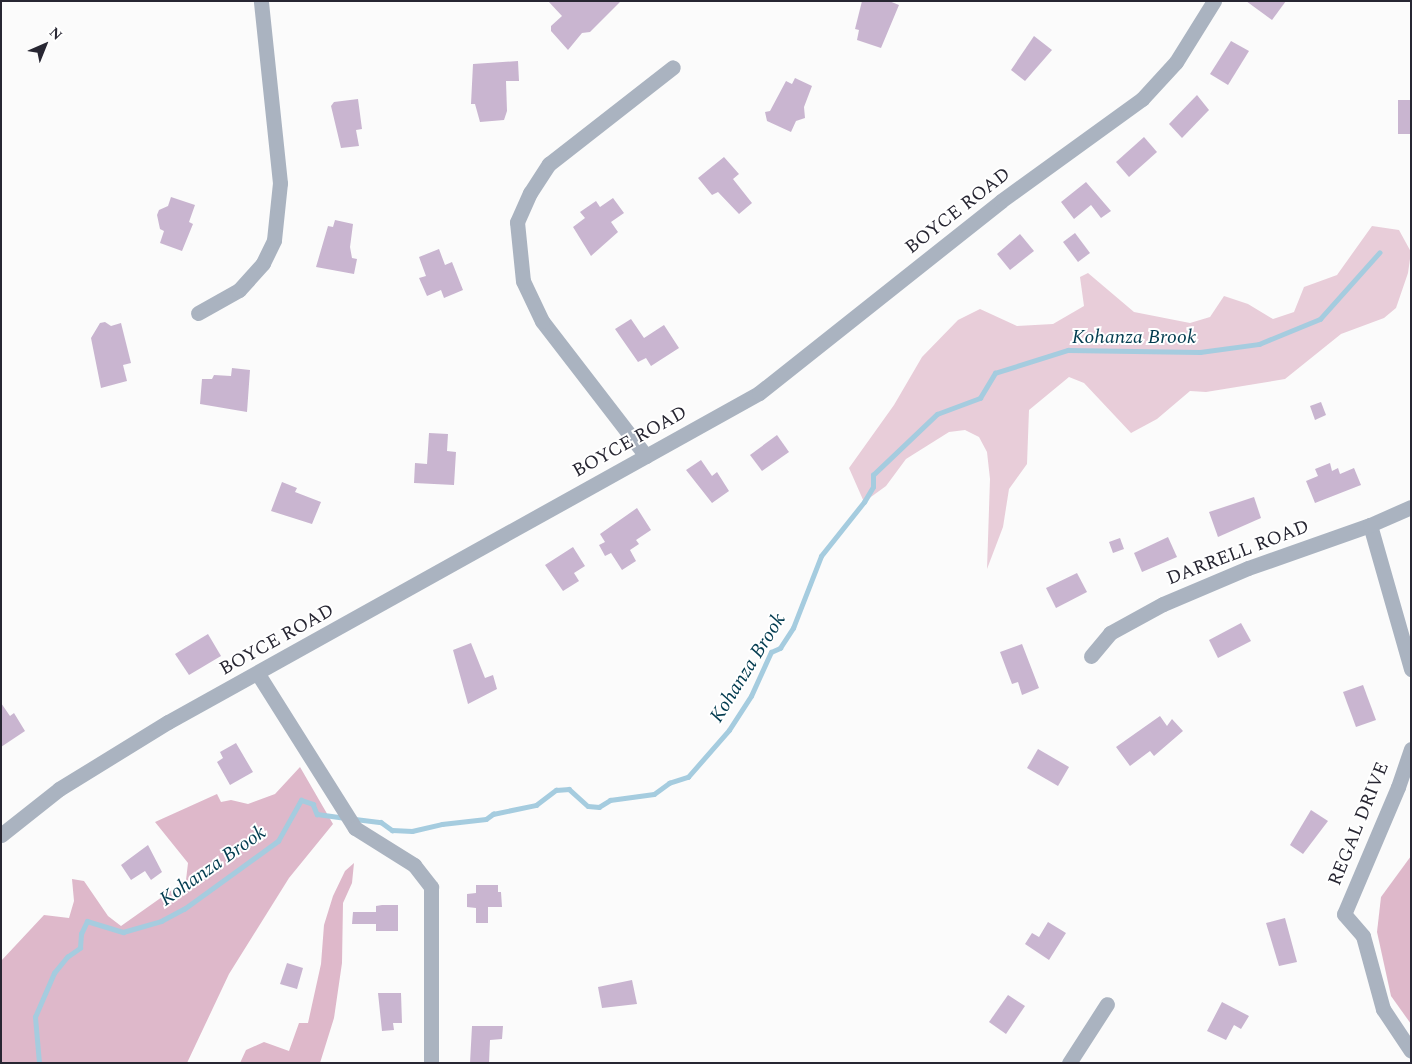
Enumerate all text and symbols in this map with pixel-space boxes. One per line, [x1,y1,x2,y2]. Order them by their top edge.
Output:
north arrow [20,20,70,70]
text: N [44,22,67,45]
street label: BOYCE ROAD [901,163,1015,259]
water label: Kohanza Brook [1072,325,1196,349]
street label: BOYCE ROAD [569,401,691,483]
street label: DARRELL ROAD [1164,515,1312,591]
street label: BOYCE ROAD [216,599,338,681]
water label: Kohanza Brook [705,609,791,727]
street label: REGAL DRIVE [1324,759,1394,889]
water label: Kohanza Brook [155,820,271,912]

